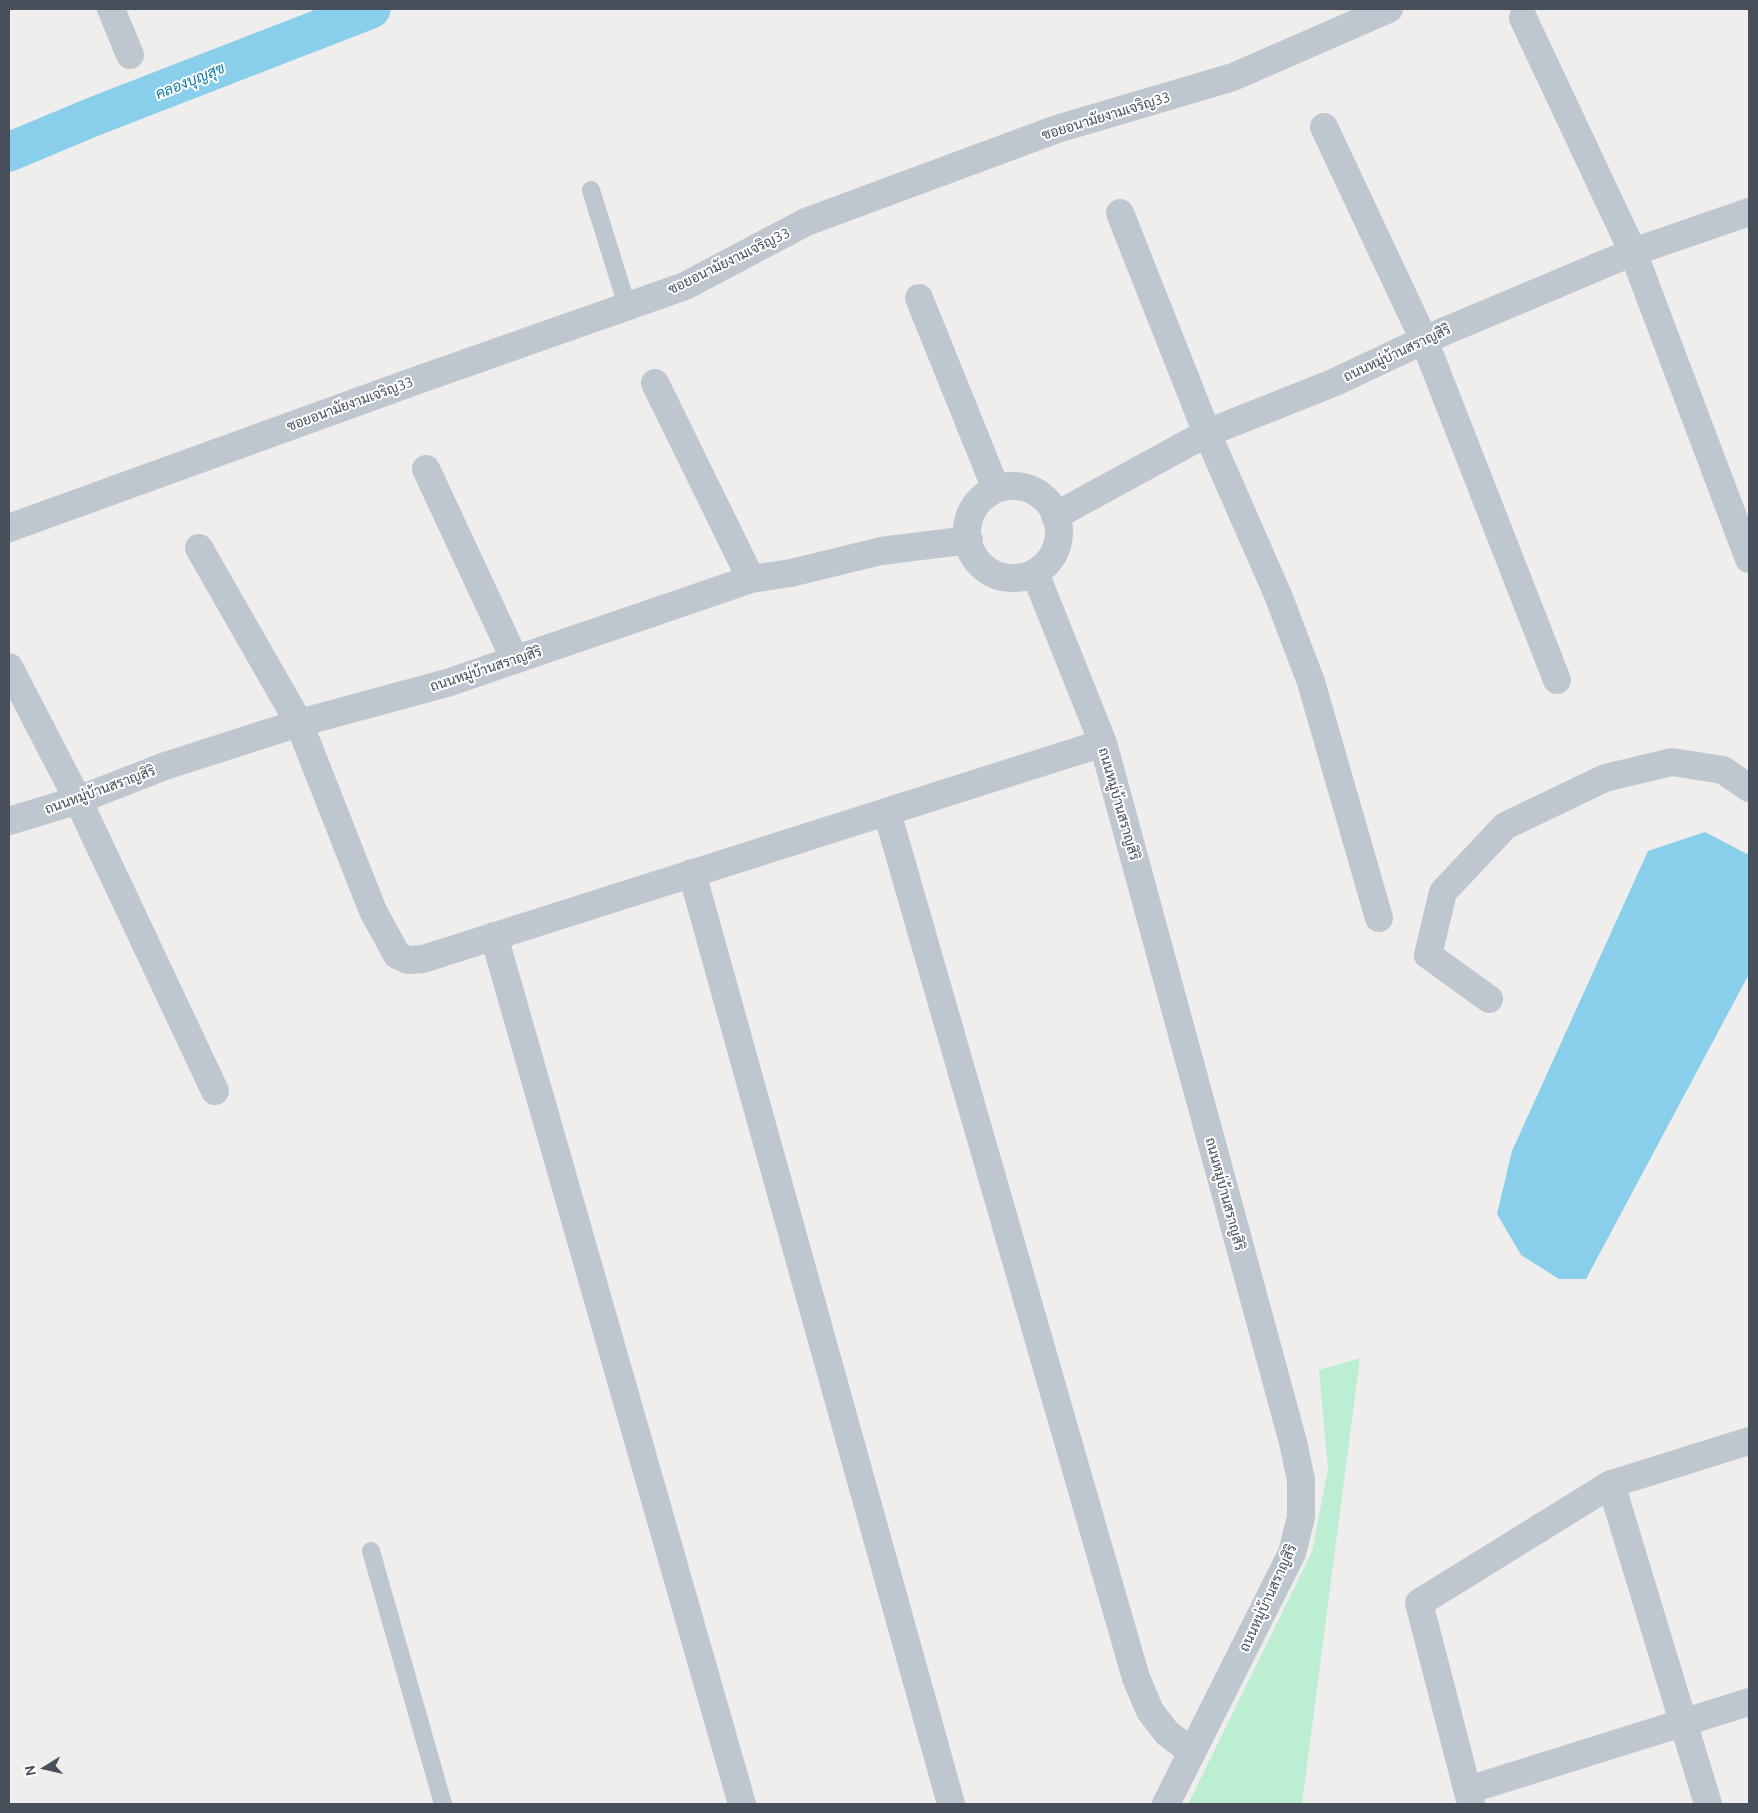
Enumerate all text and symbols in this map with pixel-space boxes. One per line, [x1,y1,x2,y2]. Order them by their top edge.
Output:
water label: คลองบุญสุข [153,59,227,103]
street label: ซอยอนามัยงามเจริญ33 [1040,88,1172,144]
street label: ซอยอนามัยงามเจริญ33 [665,224,793,298]
street label: ถนนหมู่บ้านสราญสิริ [1341,321,1453,385]
street label: ซอยอนามัยงามเจริญ33 [284,373,416,435]
street label: ถนนหมู่บ้านสราญสิริ [428,643,544,695]
street label: ถนนหมู่บ้านสราญสิริ [1095,746,1143,862]
street label: ถนนหมู่บ้านสราญสิริ [42,762,158,818]
street label: ถนนหมู่บ้านสราญสิริ [1202,1136,1248,1252]
street label: ถนนหมู่บ้านสราญสิริ [1236,1542,1300,1654]
north arrow [20,1743,70,1793]
text: N [21,1764,39,1777]

